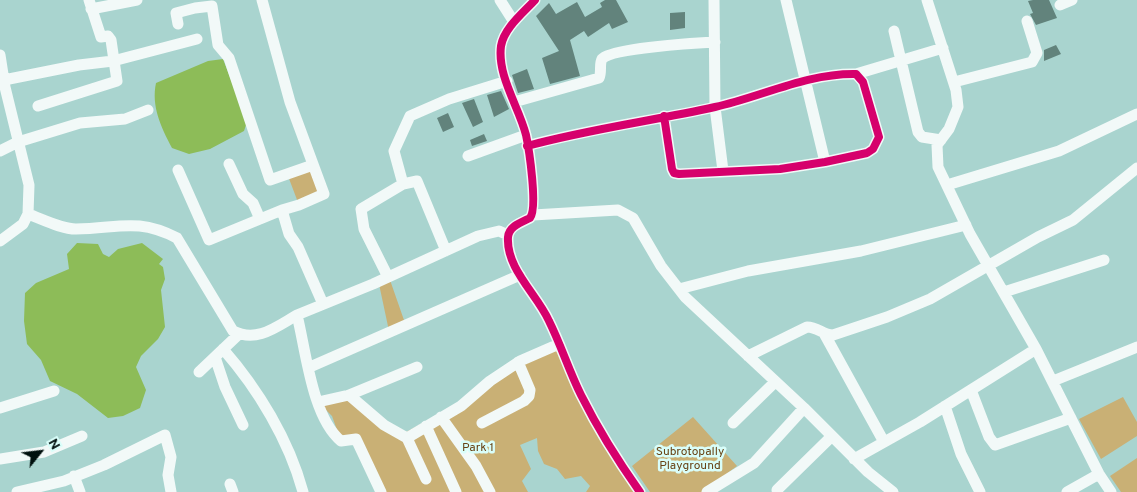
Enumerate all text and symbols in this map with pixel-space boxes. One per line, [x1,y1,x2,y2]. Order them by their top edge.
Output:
north arrow [15,427,65,477]
text: N [44,436,63,453]
park label: Park 1 [462,442,494,456]
park label: Subrotopally Playground [656,446,724,474]

